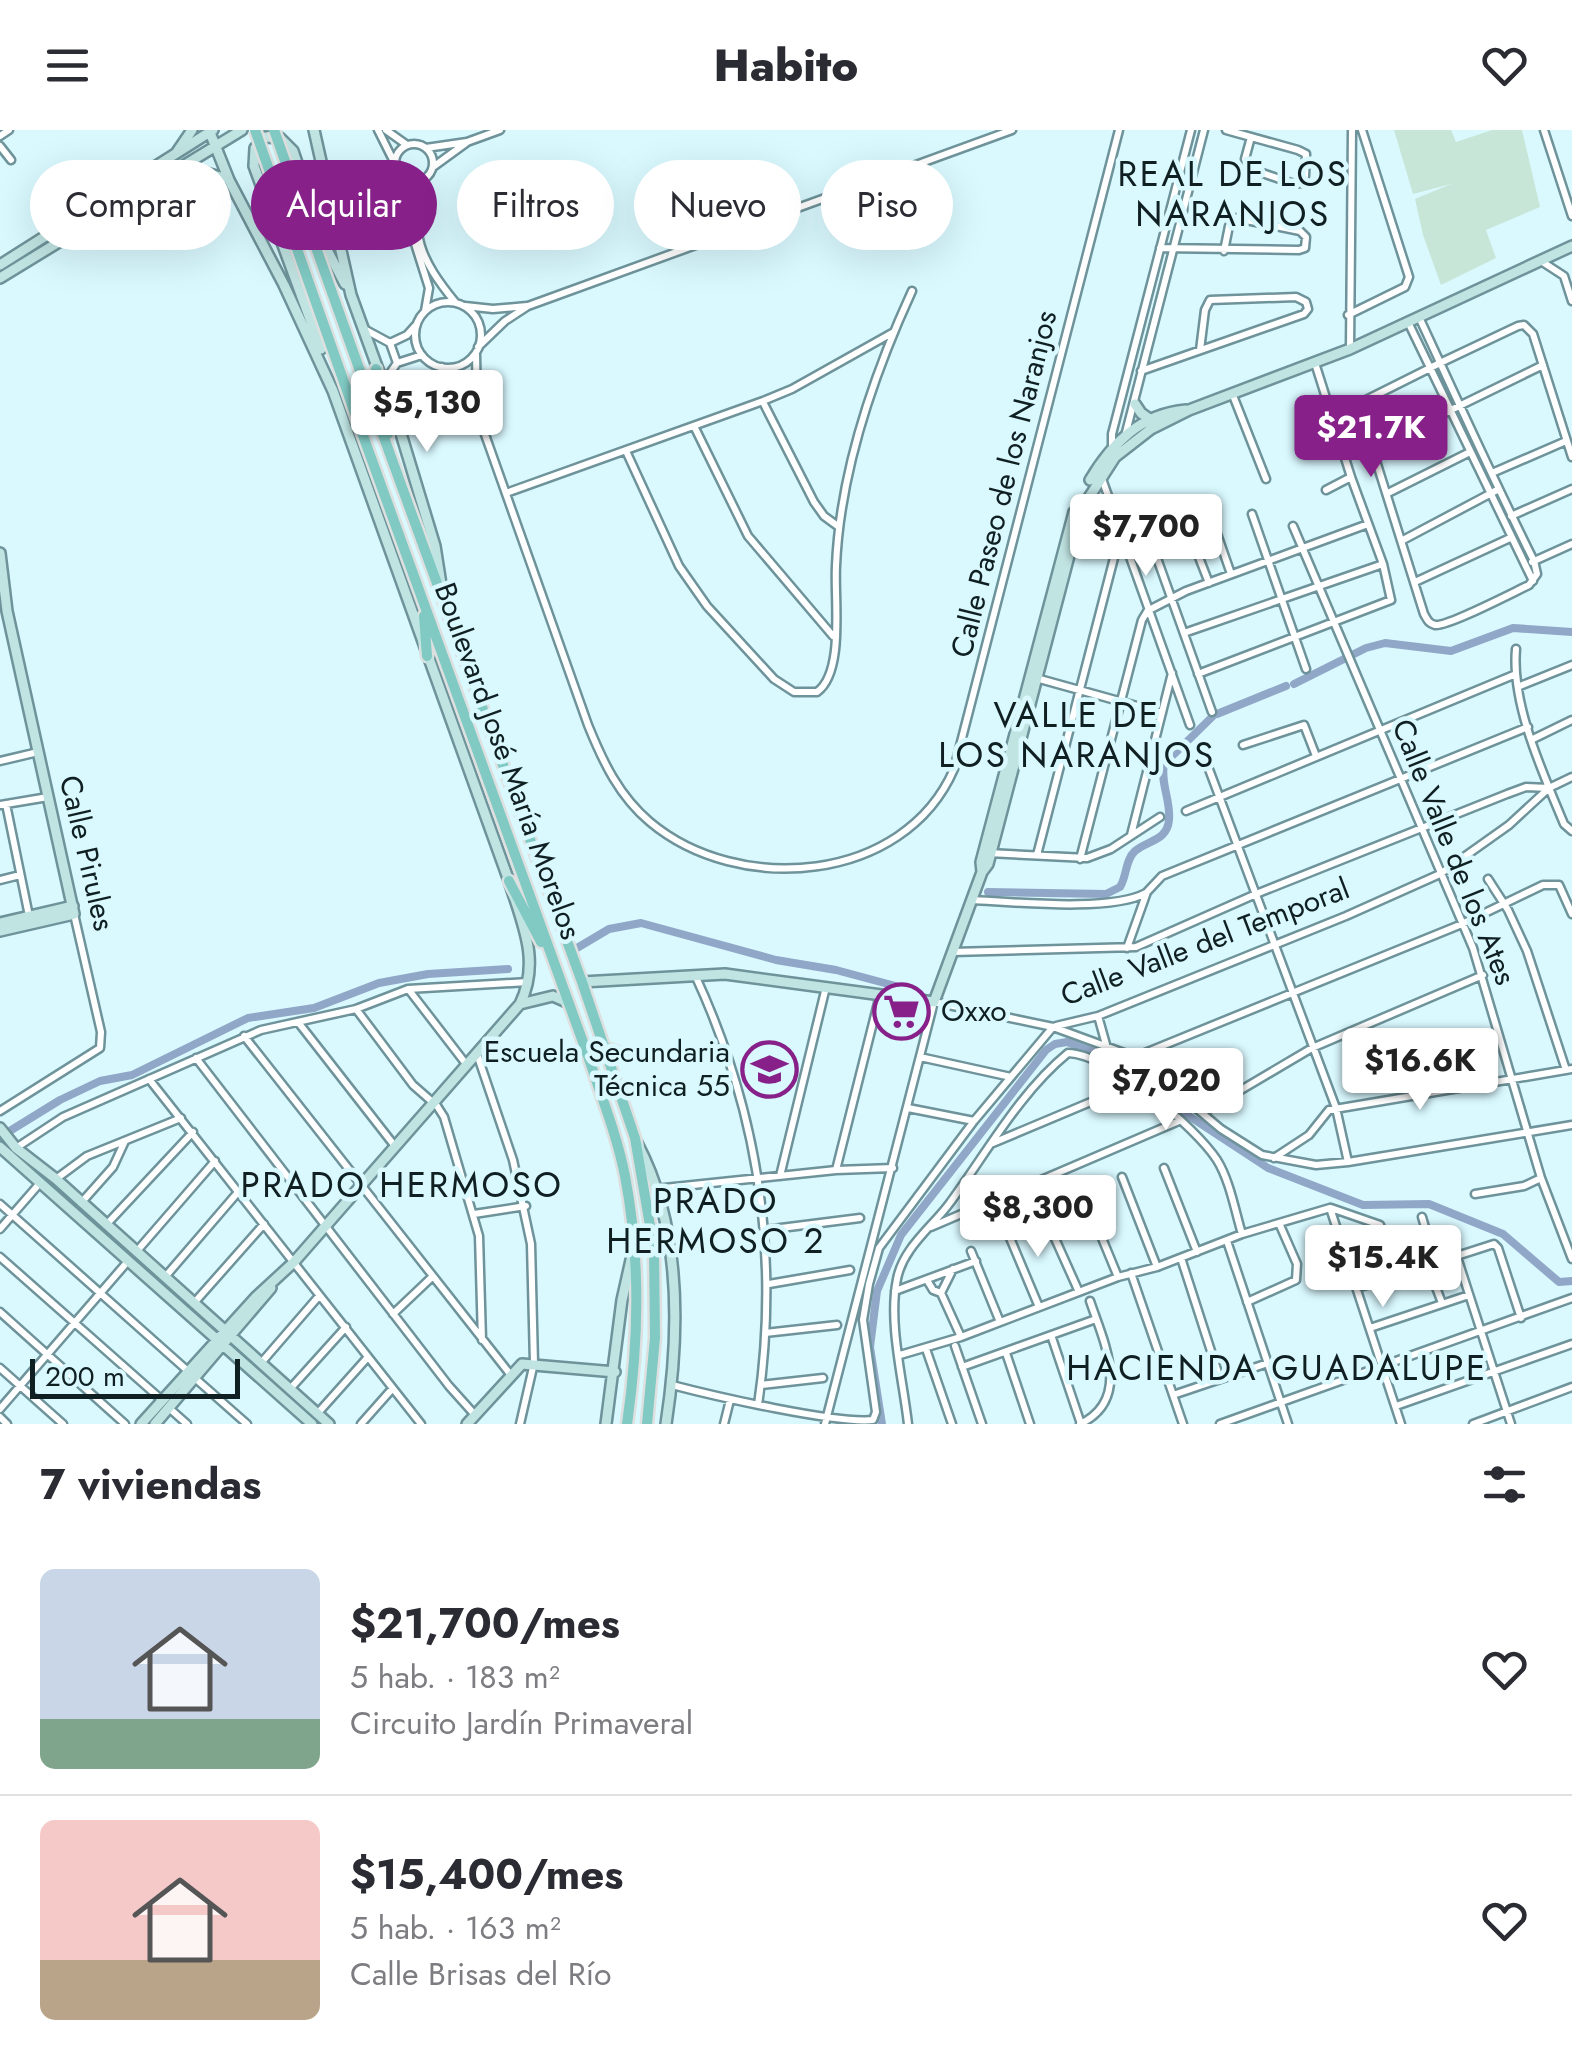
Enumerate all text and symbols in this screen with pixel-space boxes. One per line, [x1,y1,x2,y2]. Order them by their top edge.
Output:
text: Habito [714,33,858,98]
icon: menu [40,38,95,93]
icon: heart [1477,38,1532,93]
district label: REAL DE LOS NARANJOS [1118,149,1348,239]
chip: Comprar [30,160,231,250]
chip: Alquilar [251,160,437,250]
chip: Filtros [457,160,614,250]
chip: Nuevo [634,160,801,250]
chip: Piso [821,160,953,250]
street label: Calle Paseo de los Naranjos [940,306,1067,662]
pin: $5,130 [346,370,508,455]
text: $5,130 [373,379,481,425]
pin: $21.7K [1290,395,1452,480]
text: $21.7K [1316,404,1426,450]
pin: $7,700 [1065,494,1227,579]
text: $7,700 [1092,503,1200,549]
street label: Boulevard José María Morelos [424,577,593,945]
district label: VALLE DE LOS NARANJOS [938,690,1216,780]
street label: Calle Valle de los Ates [1381,712,1527,991]
street label: Calle Pirules [49,771,126,935]
street label: Calle Valle del Temporal [1054,867,1355,1016]
supermarket icon: Oxxo [872,981,932,1041]
place label: Oxxo [941,989,1007,1032]
pin: $16.6K [1339,1028,1501,1113]
place label: Escuela Secundaria Técnica 55 [484,1030,730,1107]
text: $16.6K [1364,1037,1476,1083]
school or university icon: Escuela Secundaria Técnica 55 [739,1039,799,1099]
pin: $7,020 [1085,1048,1247,1133]
text: $7,020 [1111,1057,1221,1103]
district label: PRADO HERMOSO [240,1160,564,1210]
pin: $8,300 [957,1175,1119,1260]
district label: PRADO HERMOSO 2 [606,1176,826,1266]
text: $8,300 [982,1184,1094,1230]
pin: $15.4K [1302,1225,1464,1310]
text: $15.4K [1327,1234,1439,1280]
district label: HACIENDA GUADALUPE [1066,1343,1488,1393]
scale bar [30,1354,240,1398]
text: 200 m [45,1356,125,1397]
text: 7 viviendas [40,1454,261,1515]
icon: filters [1477,1457,1532,1512]
text: $21,700/mes [350,1593,620,1654]
icon: home [120,1609,240,1729]
icon: heart [1477,1642,1532,1697]
text: 5 hab. · 183 m² [350,1654,560,1700]
text: Circuito Jardín Primaveral [350,1700,693,1746]
text: $15,400/mes [350,1844,623,1905]
icon: home [120,1860,240,1980]
icon: heart [1477,1893,1532,1948]
text: 5 hab. · 163 m² [350,1905,561,1951]
text: Calle Brisas del Río [350,1951,611,1997]

